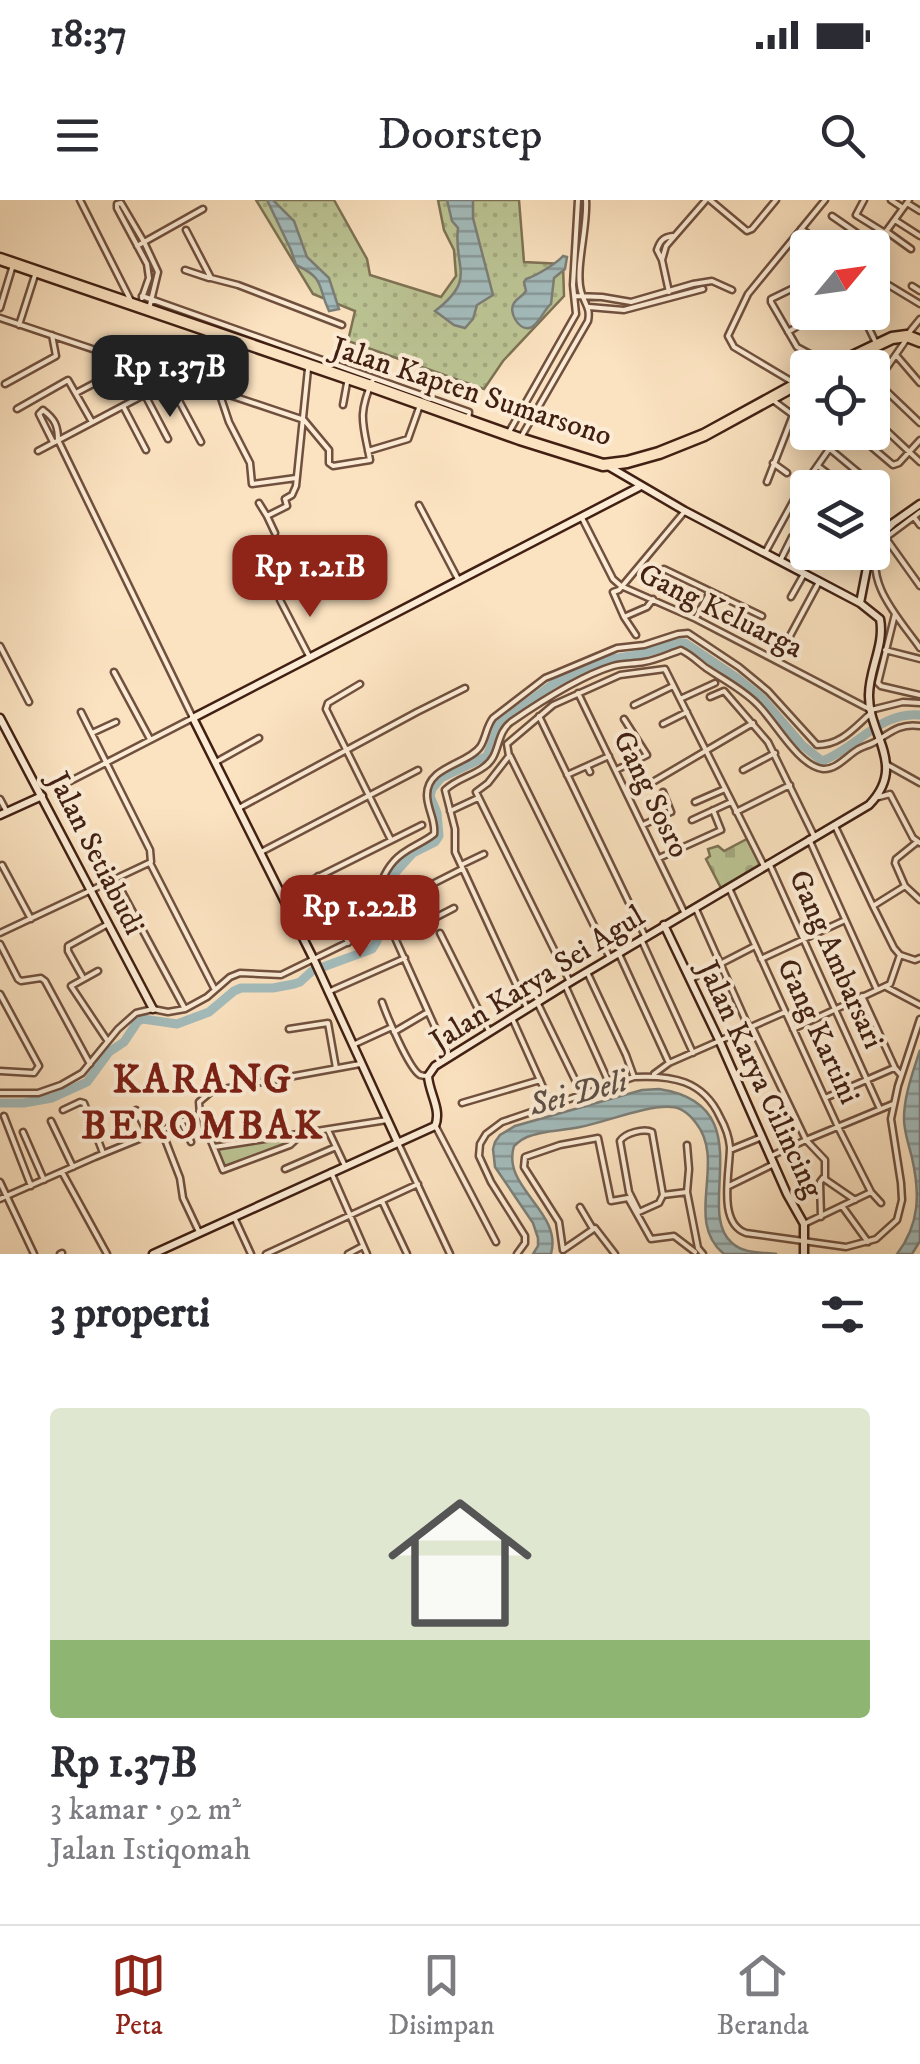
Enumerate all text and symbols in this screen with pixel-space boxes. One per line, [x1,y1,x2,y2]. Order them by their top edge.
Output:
text: 18:37 [50,11,127,59]
text: Doorstep [378,107,542,163]
icon: menu [50,108,105,163]
icon: search [815,108,870,163]
north arrow [790,230,890,330]
map controls [790,230,890,570]
street label: Jalan Kapten Sumarsono [324,329,616,455]
pin: Rp 1.37B [67,335,273,420]
text: Rp 1.37B [114,347,226,387]
button: locate [790,350,890,450]
button: layers [790,470,890,570]
pin: Rp 1.21B [207,535,413,620]
text: Rp 1.21B [254,547,366,587]
street label: Gang Keluarga [632,556,809,667]
street label: Gang Sosro [604,725,697,864]
street label: Jalan Setiabudi [38,764,152,941]
street label: Gang Ambarsari [780,865,891,1055]
pin: Rp 1.22B [257,875,463,960]
text: Rp 1.22B [302,887,418,927]
street label: Jalan Karya Sei Agul [421,898,652,1062]
street label: Jalan Karya Cilincing [687,953,831,1204]
street label: Gang Kartini [768,953,867,1110]
district label: KARANG BEROMBAK [81,1056,325,1152]
water label: Sei Deli [524,1061,633,1126]
icon: filters [815,1287,870,1342]
text: 3 properti [50,1288,210,1340]
icon: home [370,1473,550,1653]
text: Rp 1.37B [50,1738,198,1790]
text: 3 kamar · 92 m² [50,1790,241,1830]
text: Jalan Istiqomah [50,1830,251,1870]
tab: Peta [111,1948,166,2043]
tab: Disimpan [388,1948,495,2043]
tab: Beranda [717,1948,809,2043]

